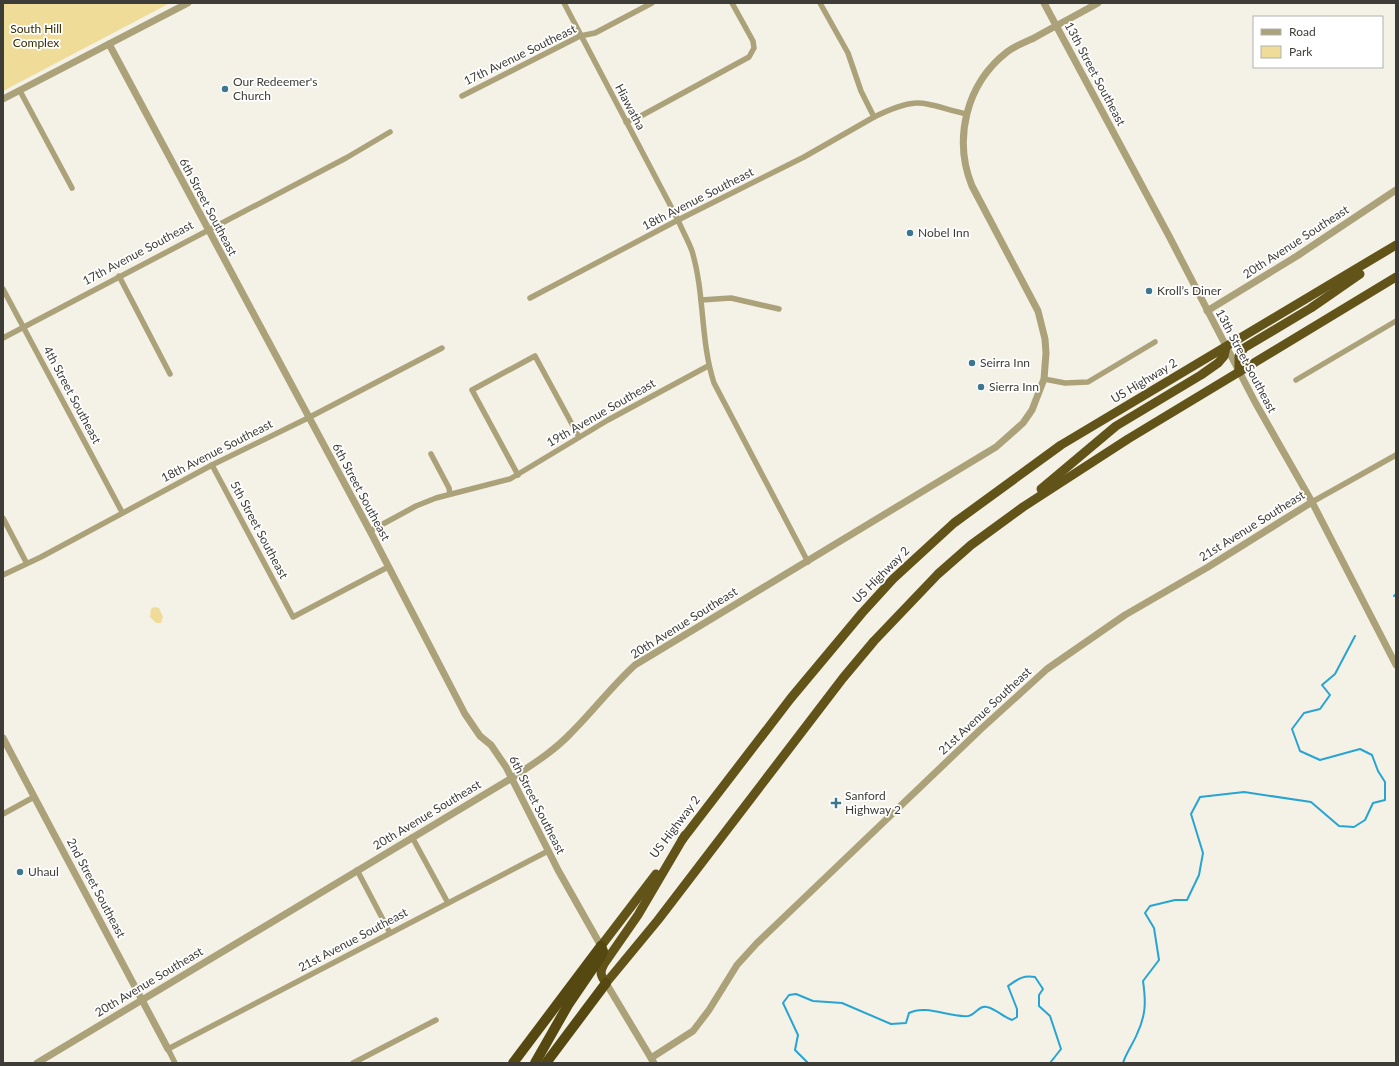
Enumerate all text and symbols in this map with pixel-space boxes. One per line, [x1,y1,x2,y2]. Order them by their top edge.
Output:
legend [1253,16,1383,68]
street label: 13th Street Southeast [1062,19,1129,129]
park label: South Hill Complex [10,21,62,50]
street label: 17th Avenue Southeast [461,21,579,88]
text: Road [1289,24,1316,39]
text: Park [1289,44,1313,59]
place label: Our Redeemer's Church [233,74,317,103]
street label: Hiawatha [612,81,649,132]
marker: Our Redeemer's Church [220,84,230,94]
street label: 6th Street Southeast [176,155,241,259]
street label: 18th Avenue Southeast [640,164,757,233]
street label: 20th Avenue Southeast [1240,201,1352,281]
street label: 17th Avenue Southeast [80,217,196,288]
place label: Nobel Inn [918,225,969,240]
marker: Nobel Inn [905,228,915,238]
place label: Kroll’s Diner [1157,283,1222,298]
marker: Kroll’s Diner [1144,286,1154,296]
street label: 13th Street Southeast [1213,306,1280,416]
street label: 4th Street Southeast [40,343,105,447]
place label: Seirra Inn [980,355,1030,370]
street label: US Highway 2 [1108,355,1180,406]
marker: Seirra Inn [967,358,977,368]
street label: 19th Avenue Southeast [544,375,658,450]
place label: Sierra Inn [989,379,1039,394]
marker: Sierra Inn [976,382,986,392]
street label: 18th Avenue Southeast [159,416,276,485]
street label: 6th Street Southeast [329,440,394,544]
street label: 5th Street Southeast [227,478,292,582]
street label: 21st Avenue Southeast [1196,487,1308,564]
street label: US Highway 2 [849,543,912,606]
street label: 20th Avenue Southeast [628,583,741,662]
street label: 21st Avenue Southeast [935,663,1035,758]
street label: 6th Street Southeast [506,753,569,857]
street label: 20th Avenue Southeast [370,776,484,853]
place label: Sanford Highway 2 [845,788,901,817]
street label: US Highway 2 [646,792,703,861]
marker: Sanford Highway 2 [830,797,842,809]
street label: 2nd Street Southeast [64,835,129,941]
place label: Uhaul [28,864,59,879]
marker: Uhaul [15,867,25,877]
street label: 21st Avenue Southeast [296,904,411,975]
street label: 20th Avenue Southeast [92,943,206,1020]

